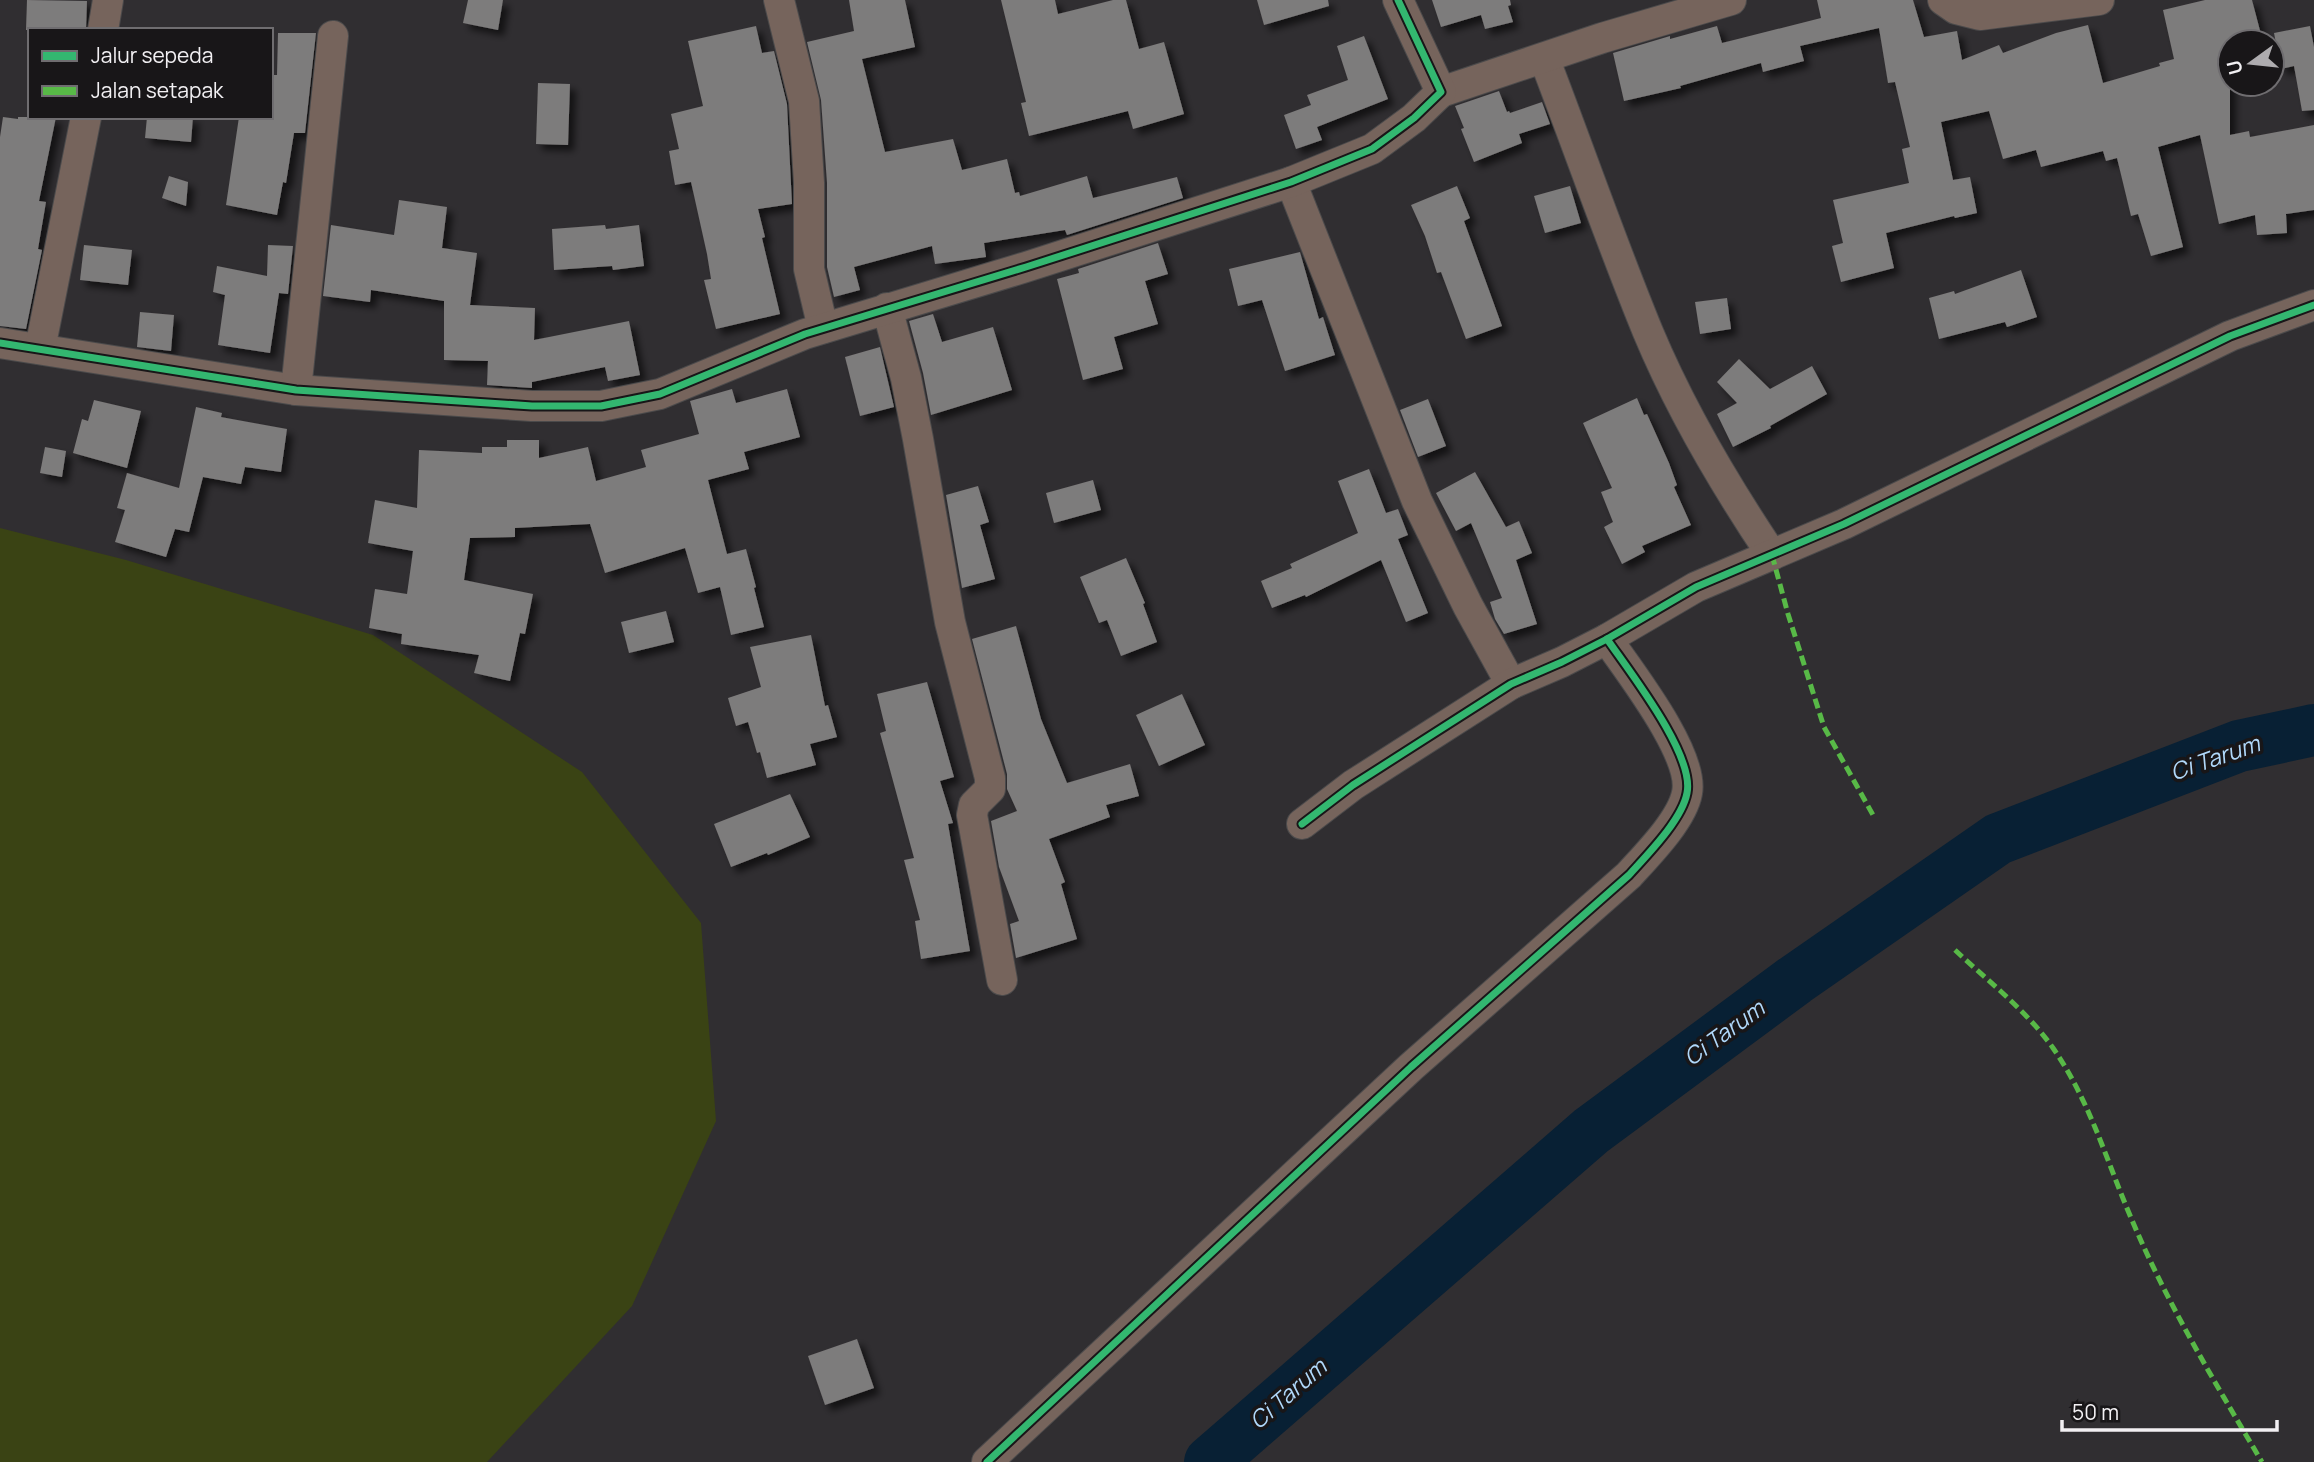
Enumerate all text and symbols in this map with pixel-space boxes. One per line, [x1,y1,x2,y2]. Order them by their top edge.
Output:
legend [28,28,273,119]
north arrow [2216,28,2286,98]
text: Jalur sepeda [91,41,213,69]
text: U [2220,57,2249,77]
text: Jalan setapak [91,76,224,104]
water label: Ci Tarum [2166,726,2265,787]
water label: Ci Tarum [1676,991,1772,1072]
water label: Ci Tarum [1242,1350,1334,1436]
scale bar [2062,1388,2277,1432]
text: 50 m [2072,1398,2119,1426]

